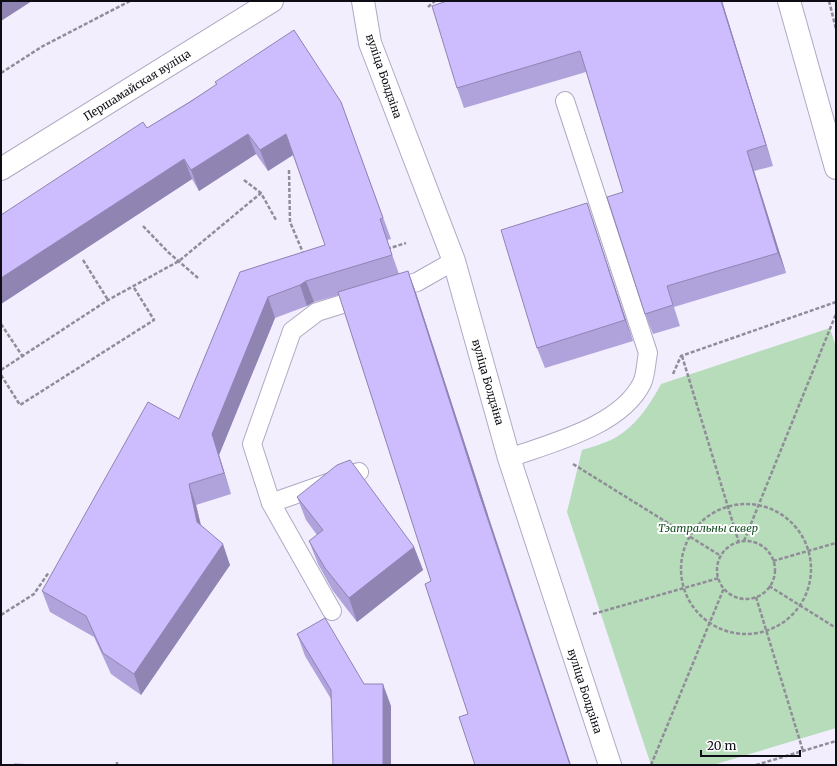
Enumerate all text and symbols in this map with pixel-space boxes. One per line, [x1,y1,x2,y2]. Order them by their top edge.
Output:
street label: вуліца Болдзіна [363,32,405,120]
street label: Першамайская вуліца [81,46,193,124]
street label: вуліца Болдзіна [469,338,507,427]
park label: Тэатральны сквер [658,521,758,535]
street label: вуліца Болдзіна [565,647,605,735]
scale bar [701,732,800,758]
text: 20 m [707,738,736,753]

